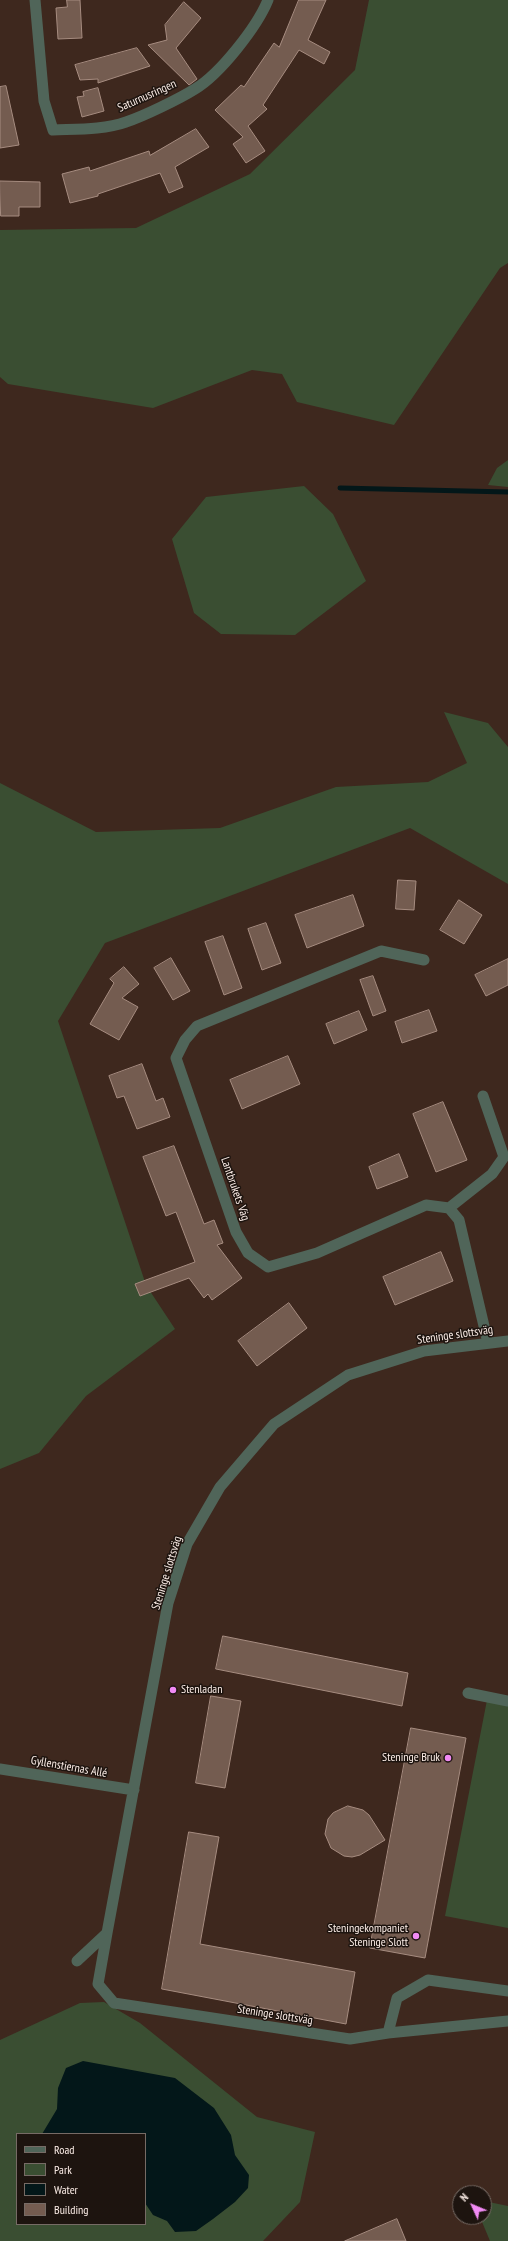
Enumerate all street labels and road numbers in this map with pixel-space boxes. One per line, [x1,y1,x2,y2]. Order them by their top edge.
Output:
street label: Saturnusringen [115,77,179,115]
street label: Lantbrukets Väg [217,1155,253,1223]
street label: Steninge slottsväg [416,1323,494,1347]
street label: Steninge slottsväg [149,1534,185,1612]
street label: Gyllenstiernas Allé [30,1753,108,1781]
street label: Steninge slottsväg [236,2002,314,2028]

